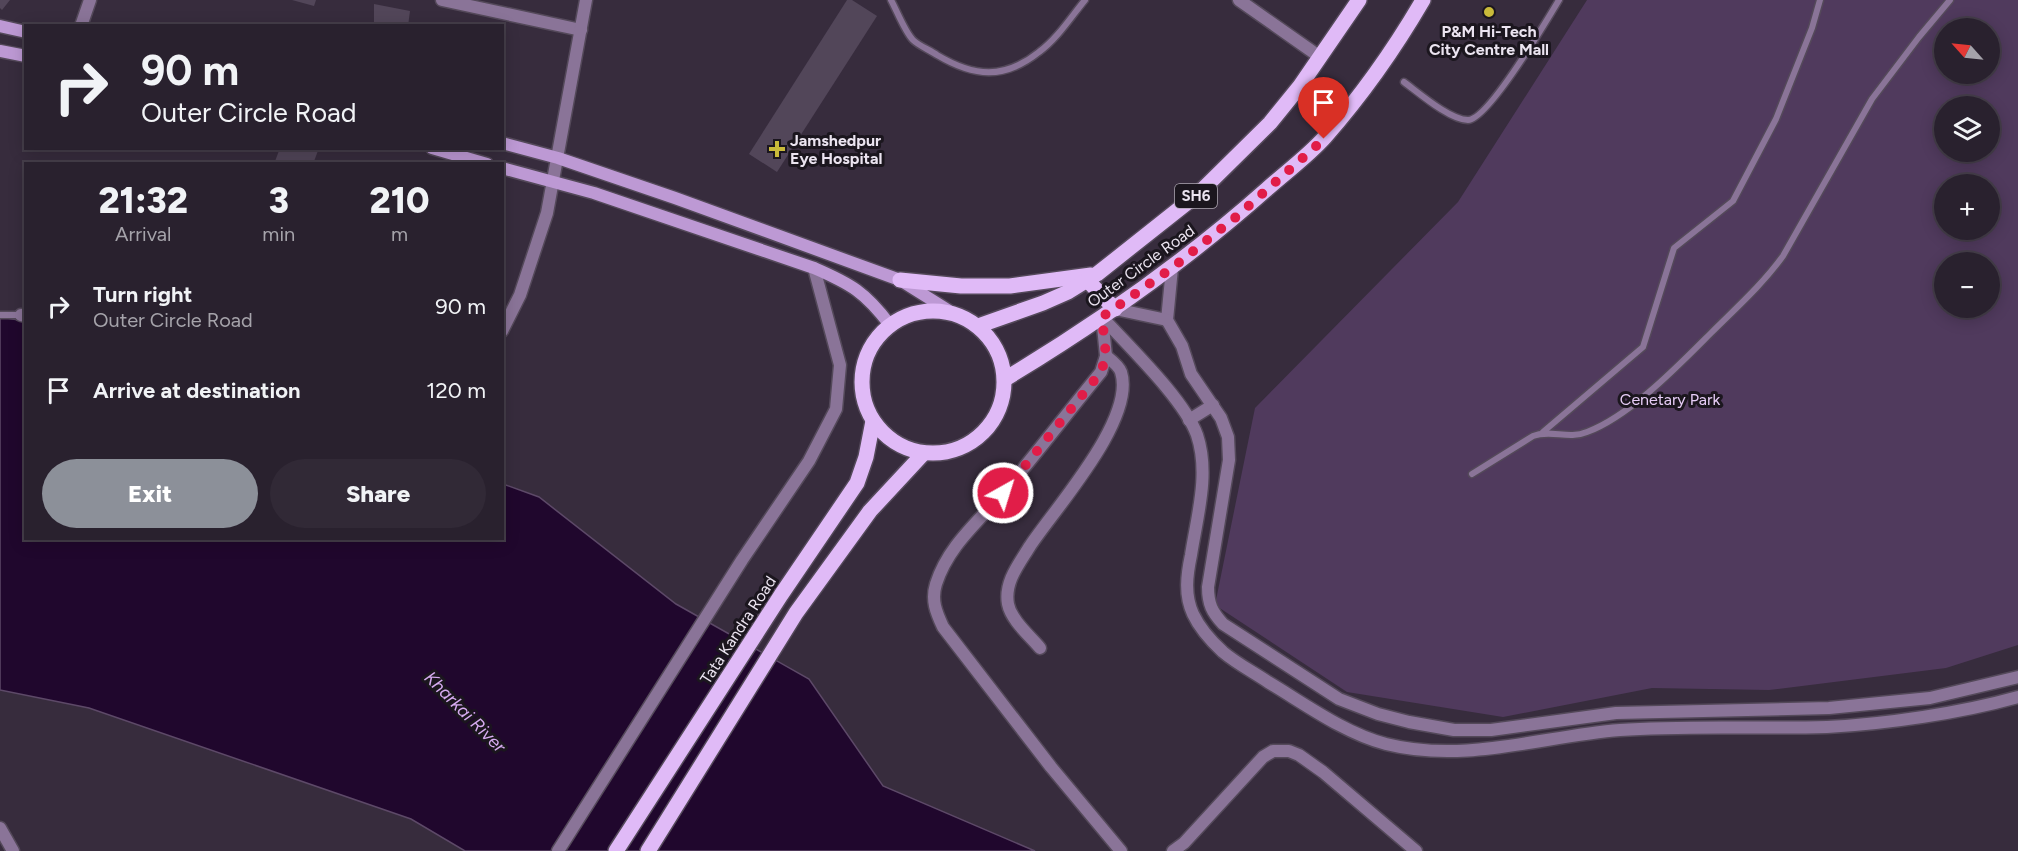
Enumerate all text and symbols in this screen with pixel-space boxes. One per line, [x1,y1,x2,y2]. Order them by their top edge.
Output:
marker: P&M Hi-Tech City Centre Mall [1482,5,1496,19]
north arrow [1934,18,2000,84]
map controls [1934,18,2000,318]
place label: P&M Hi-Tech City Centre Mall [1429,22,1549,59]
text: 90 m [141,45,239,96]
icon: right [42,48,120,126]
pin [1298,77,1349,139]
icon: arrive [1307,86,1340,119]
text: Outer Circle Road [141,96,357,129]
button: layers [1934,96,2000,162]
place label: Jamshedpur Eye Hospital [790,131,882,168]
marker: Jamshedpur Eye Hospital [768,140,786,158]
button: + [1934,174,2000,240]
text: 21:32 [98,179,188,222]
text: 3 [269,179,289,222]
text: 210 [370,179,430,222]
road number: SH6 [1175,184,1217,208]
street label: Outer Circle Road [1084,221,1198,311]
text: Arrival [115,222,171,246]
text: min [262,222,295,246]
text: m [391,222,408,246]
button: − [1934,252,2000,318]
text: Turn right [93,281,192,308]
icon: right [42,290,75,323]
text: 90 m [435,293,486,320]
text: Outer Circle Road [93,308,253,332]
icon: arrive [42,374,75,407]
text: Arrive at destination [93,377,301,404]
text: 120 m [426,377,486,404]
park label: Cenetary Park [1620,390,1720,409]
button: Exit [42,459,258,528]
button: Share [270,459,486,528]
position arrow [971,461,1035,525]
street label: Tata Kandra Road [696,573,780,687]
water label: Kharkai River [420,667,511,758]

